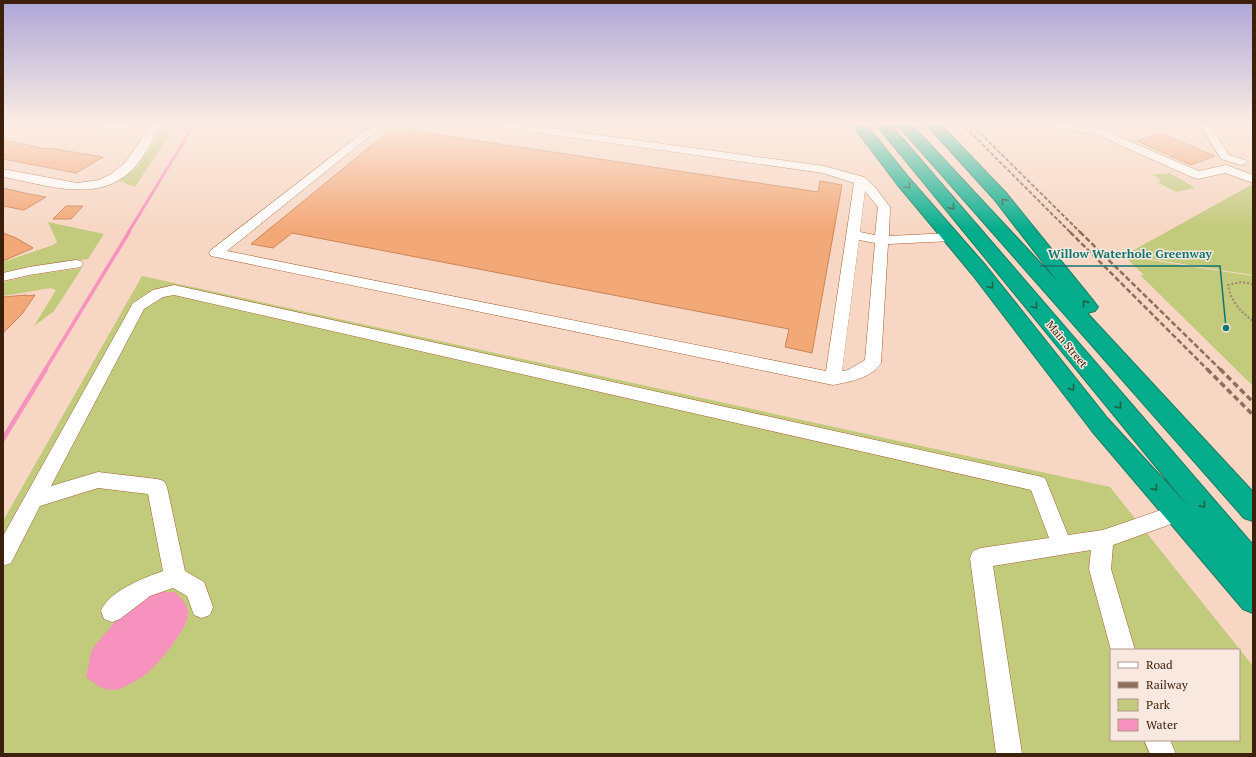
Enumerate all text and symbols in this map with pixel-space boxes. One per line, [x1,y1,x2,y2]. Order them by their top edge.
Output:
one-way arrow [903,182,910,189]
one-way arrow [1001,199,1008,206]
one-way arrow [947,202,954,209]
callout: Willow Waterhole Greenway [1040,242,1220,266]
text: Willow Waterhole Greenway [1048,246,1213,261]
one-way arrow [987,282,994,289]
one-way arrow [1082,300,1089,307]
one-way arrow [1031,302,1038,309]
street label: Main Street [1043,318,1091,370]
one-way arrow [1067,384,1074,391]
one-way arrow [1115,401,1122,408]
one-way arrow [1151,483,1158,491]
one-way arrow [1198,500,1205,508]
legend [1110,649,1240,741]
text: Road [1146,657,1173,672]
text: Railway [1146,677,1189,692]
text: Park [1146,697,1171,712]
text: Water [1146,717,1178,732]

